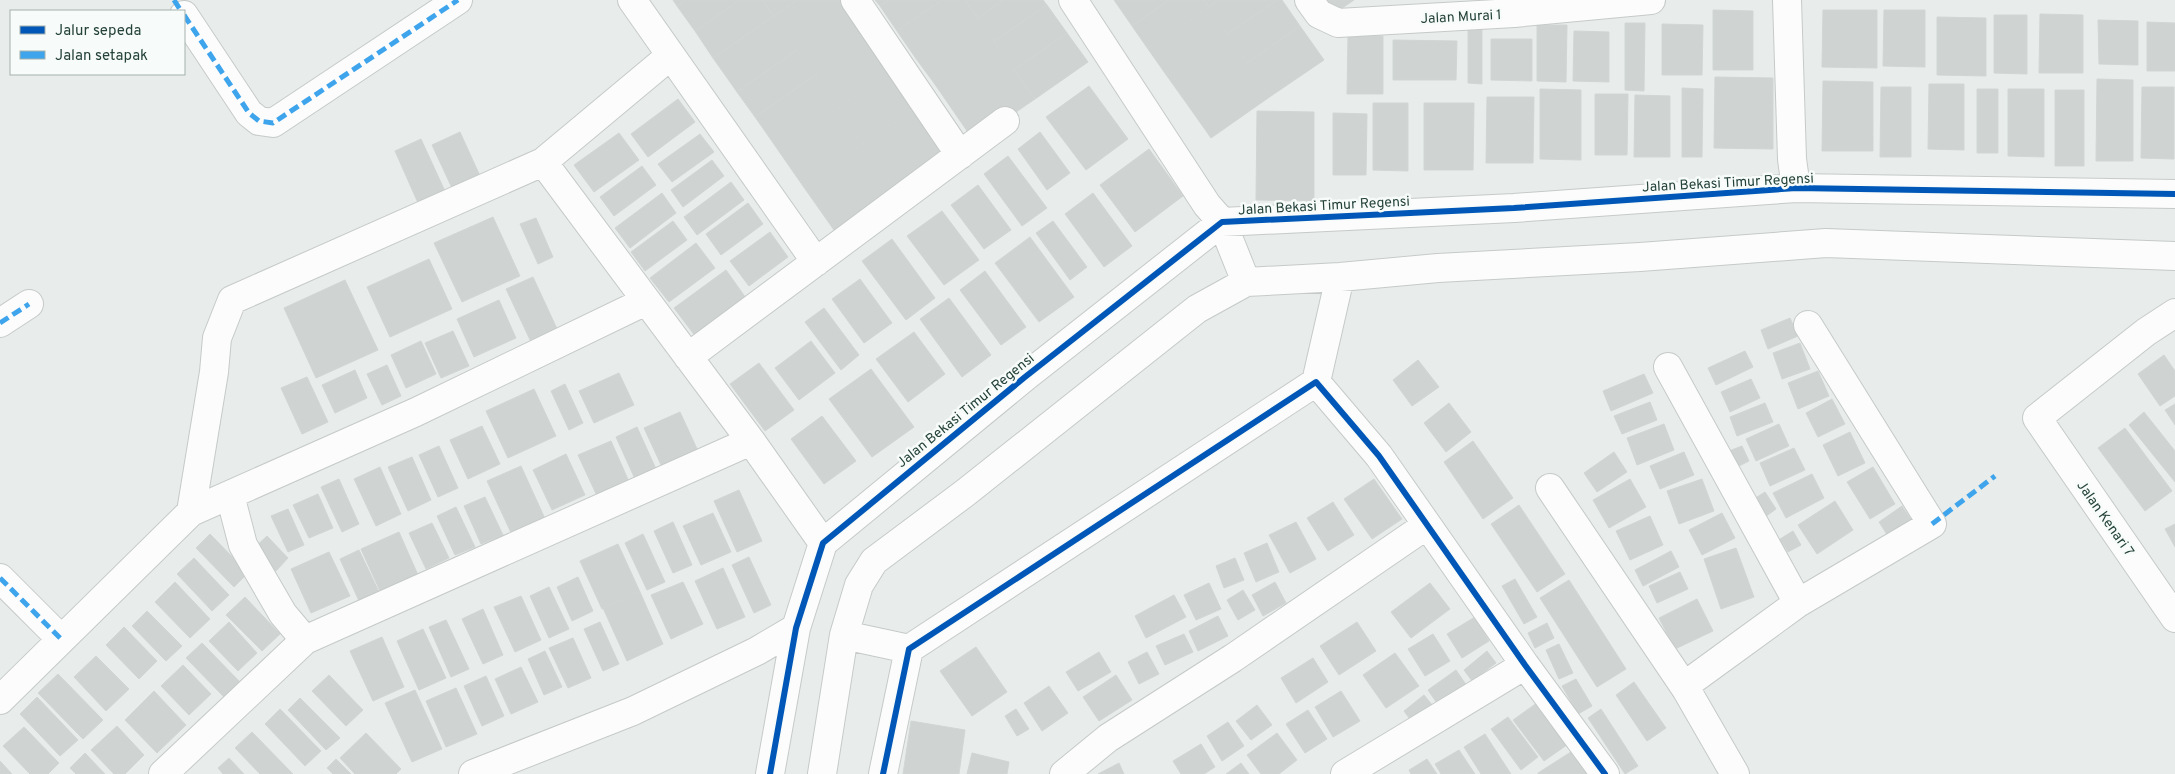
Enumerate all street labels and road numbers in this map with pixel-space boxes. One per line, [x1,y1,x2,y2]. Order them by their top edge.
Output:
street label: Jalan Murai 1 [1420,7,1502,28]
street label: Jalan Bekasi Timur Regensi [1642,171,1814,196]
street label: Jalan Bekasi Timur Regensi [1238,194,1410,219]
street label: Jalan Bekasi Timur Regensi [894,350,1038,472]
street label: Jalan Kenari 7 [2072,478,2137,560]

